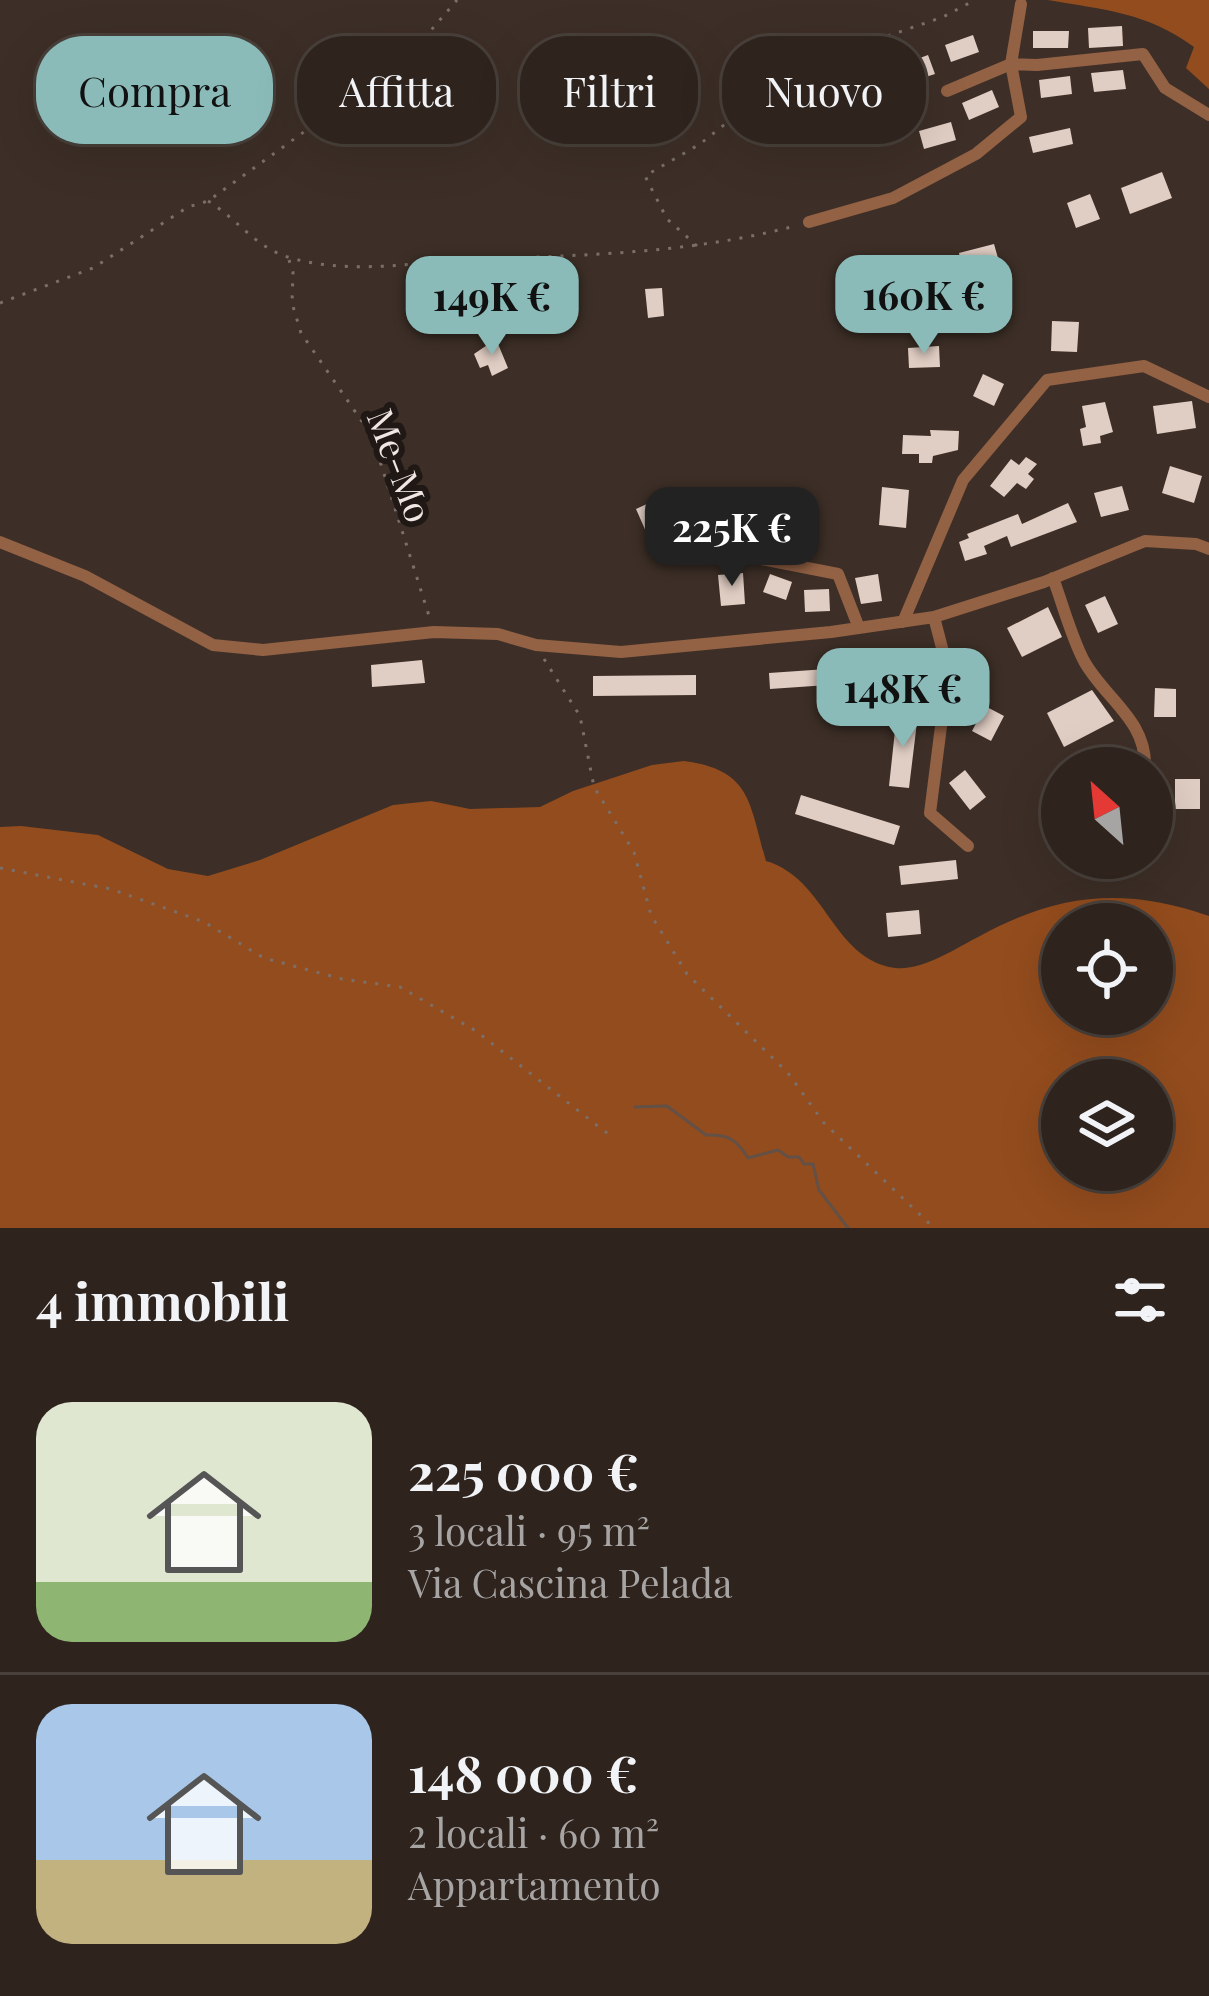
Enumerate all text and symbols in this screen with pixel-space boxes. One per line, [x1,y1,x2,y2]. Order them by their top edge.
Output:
chip: Compra [36,36,273,144]
chip: Affitta [297,36,496,144]
chip: Filtri [520,36,698,144]
chip: Nuovo [722,36,926,144]
pin: 160K € [826,255,1022,357]
pin: 149K € [394,256,590,358]
text: 160K € [862,268,986,320]
text: 149K € [433,269,551,321]
street label: Me-Mo [358,402,444,528]
pin: 225K € [634,487,830,589]
text: 225K € [672,500,792,552]
pin: 148K € [805,648,1001,750]
text: 148K € [844,661,962,713]
north arrow [1041,747,1173,879]
map controls [1041,747,1173,1191]
button: locate [1041,903,1173,1035]
button: layers [1041,1059,1173,1191]
text: 4 immobili [36,1266,289,1334]
icon: filters [1107,1267,1173,1333]
text: 225 000 € [408,1436,639,1504]
icon: home [132,1450,276,1594]
text: 3 locali · 95 m² [408,1504,650,1556]
text: Via Cascina Pelada [408,1556,732,1608]
text: 148 000 € [408,1738,638,1806]
icon: home [132,1752,276,1896]
text: 2 locali · 60 m² [408,1806,659,1858]
text: Appartamento [408,1858,661,1910]

